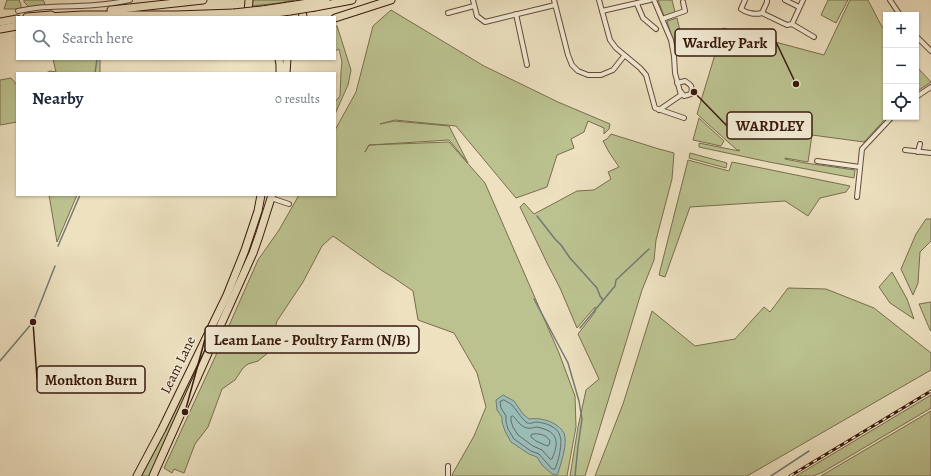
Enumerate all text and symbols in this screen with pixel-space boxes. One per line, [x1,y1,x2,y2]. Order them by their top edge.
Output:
map controls [883,12,919,120]
button: + [883,12,919,48]
search box [16,16,336,60]
icon: search [30,27,52,49]
text: Search here [62,28,133,48]
callout: Wardley Park [675,29,776,56]
text: Wardley Park [682,33,767,53]
button: − [883,48,919,84]
button: locate [883,84,919,120]
text: Nearby [32,87,83,110]
text: 0 results [275,90,320,107]
callout: WARDLEY [727,112,812,139]
text: WARDLEY [735,116,805,136]
callout: Leam Lane - Poultry Farm (N/B) [205,326,419,353]
text: Leam Lane - Poultry Farm (N/B) [214,330,410,350]
street label: Leam Lane [156,333,200,397]
callout: Monkton Burn [37,366,145,393]
text: Monkton Burn [45,370,138,390]

